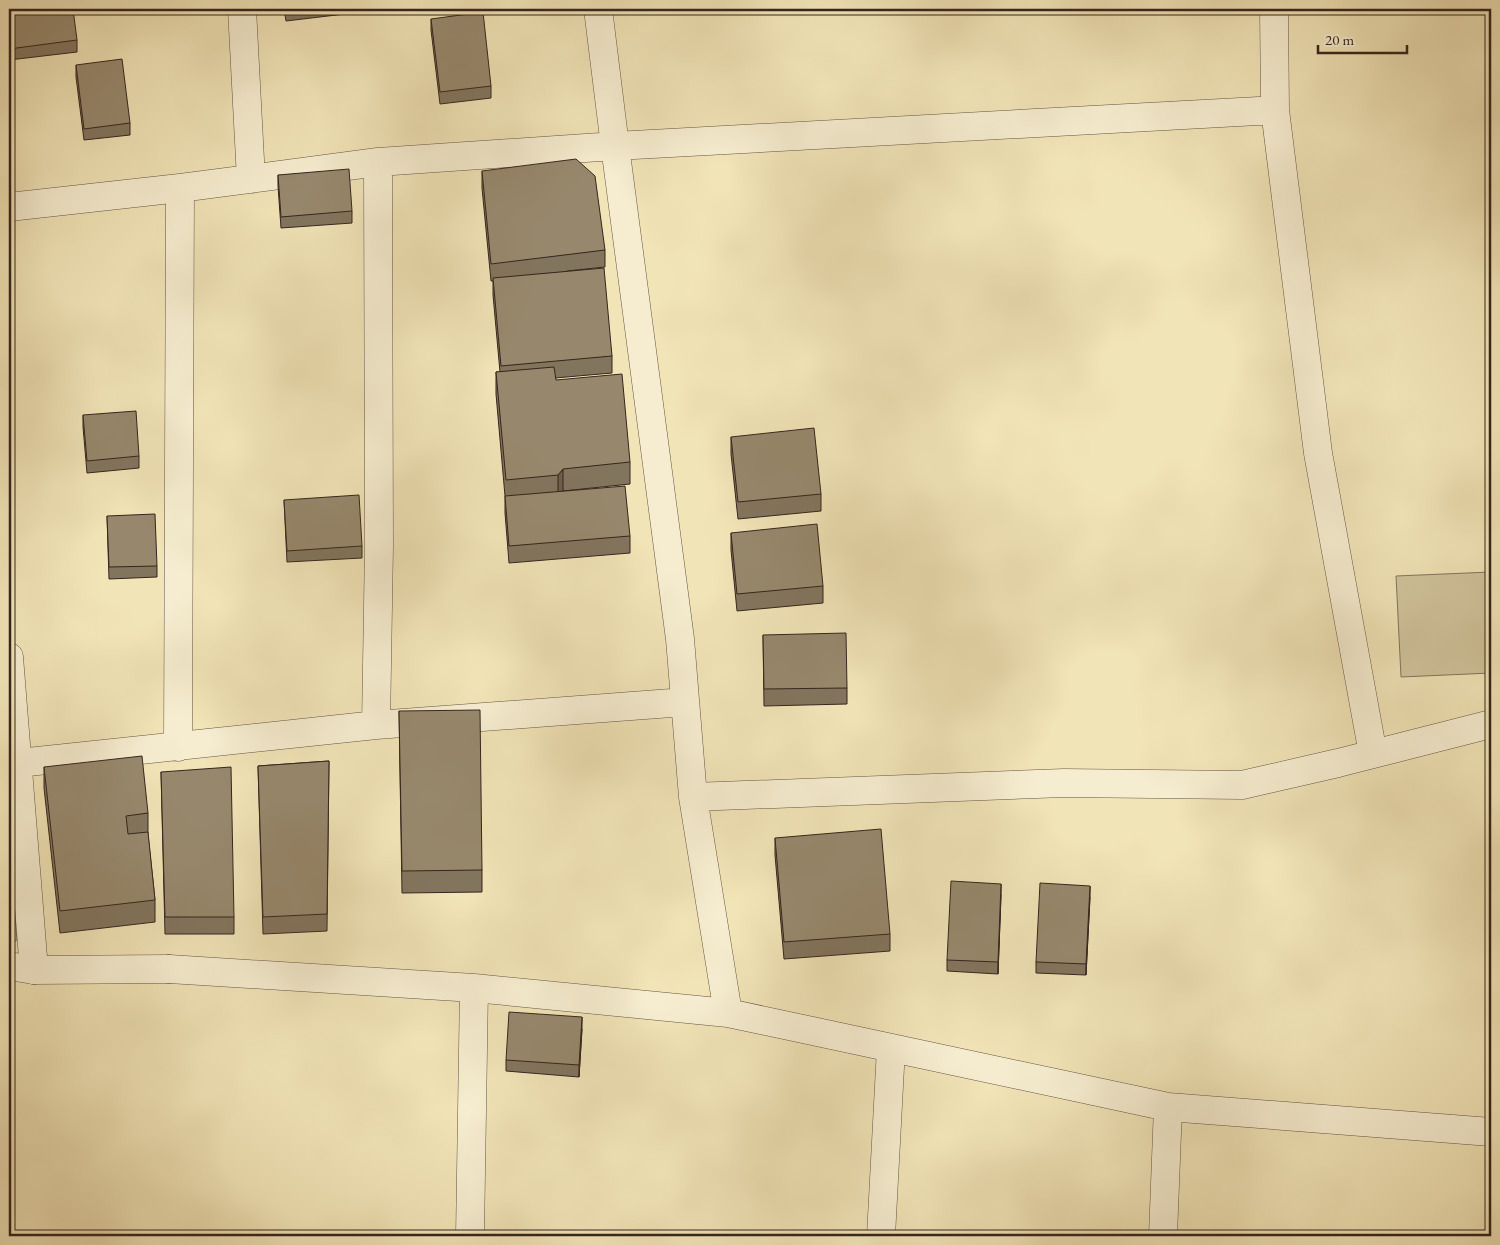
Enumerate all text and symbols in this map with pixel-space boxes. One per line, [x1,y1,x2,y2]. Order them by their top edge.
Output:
scale bar [1318,22,1406,54]
text: 20 m [1325,30,1354,49]

